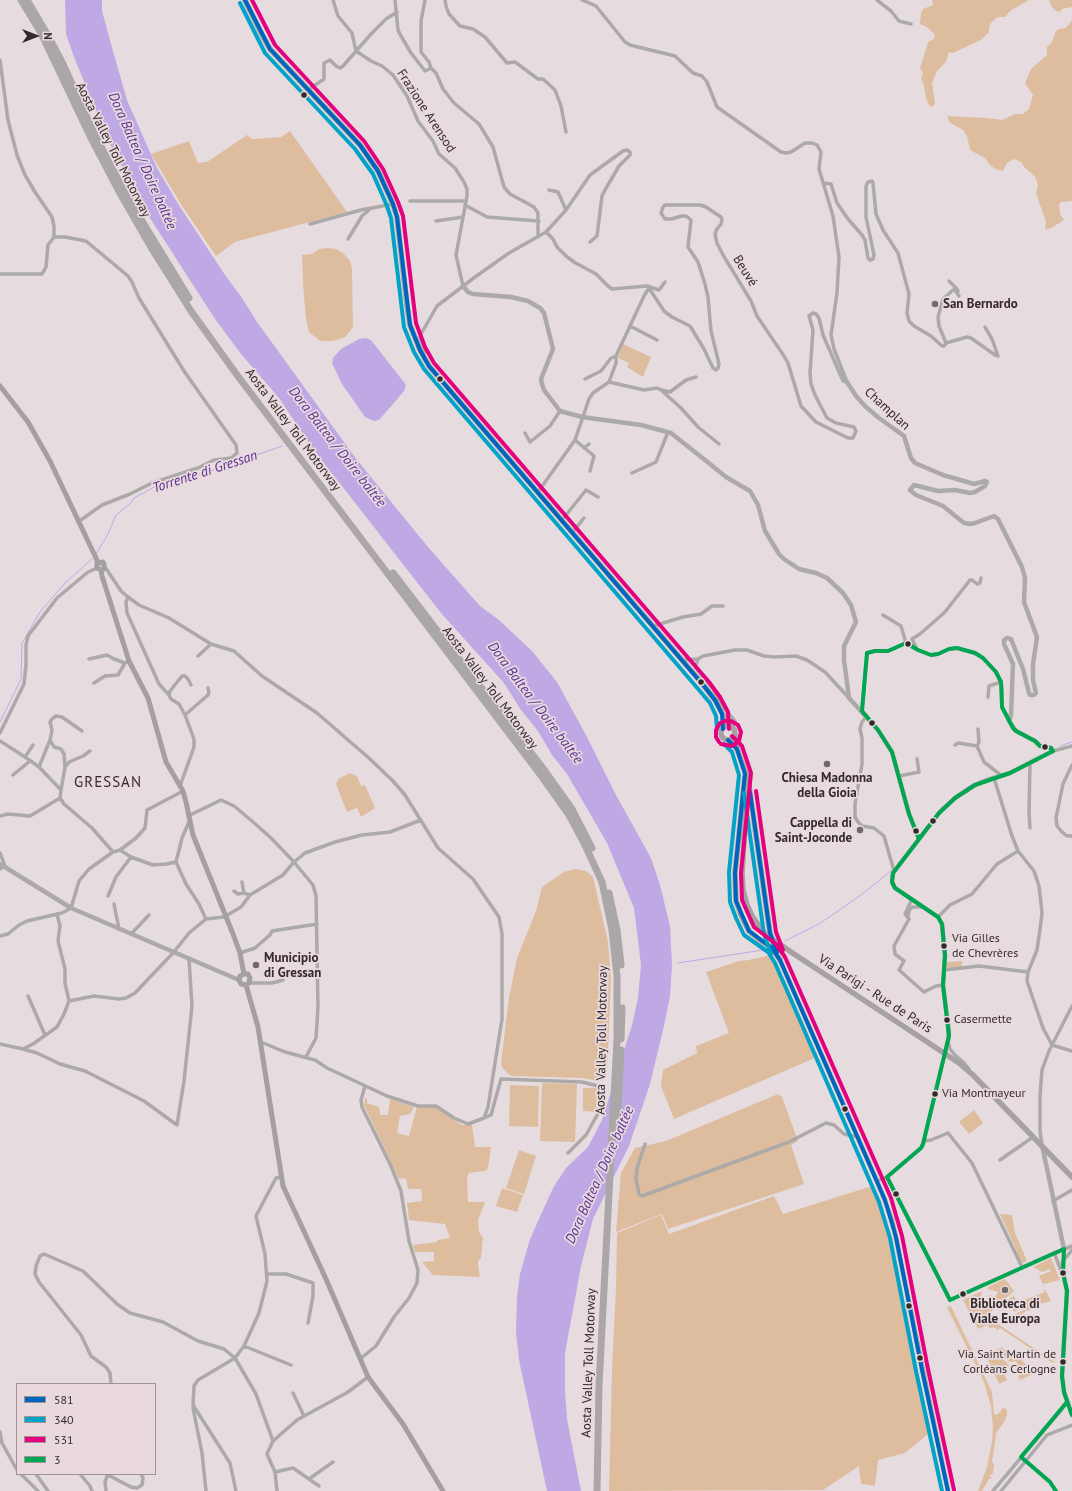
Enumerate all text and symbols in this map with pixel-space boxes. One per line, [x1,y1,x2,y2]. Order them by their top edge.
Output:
north arrow [16,16,56,56]
text: N [41,32,55,40]
street label: Frazione Arensod [393,66,459,156]
street label: Aosta Valley Toll Motorway [72,80,154,220]
water label: Dora Baltea / Doire baltée [104,90,180,232]
unlabelled marker [299,90,309,100]
street label: Beuvé [729,252,761,290]
place label: San Bernardo [943,296,1018,312]
marker: San Bernardo [930,299,940,309]
street label: Aosta Valley Toll Motorway [242,366,344,494]
unlabelled marker [435,374,445,384]
water label: Dora Baltea / Doire baltée [285,383,389,511]
street label: Champlan [861,384,913,434]
water label: Torrente di Gressan [150,447,260,497]
street label: Aosta Valley Toll Motorway [439,624,541,752]
water label: Dora Baltea / Doire baltée [484,639,586,767]
unlabelled marker [903,639,913,649]
unlabelled marker [696,677,706,687]
unlabelled marker [867,718,877,728]
unlabelled marker [1040,742,1050,752]
marker: Chiesa Madonna della Gioia [822,759,832,769]
place label: Chiesa Madonna della Gioia [781,770,873,801]
district label: GRESSAN [74,774,142,792]
place label: Cappella di Saint-Joconde [775,815,852,846]
unlabelled marker [928,816,938,826]
marker: Cappella di Saint-Joconde [855,825,865,835]
unlabelled marker [911,826,921,836]
place label: Via Gilles de Chevrères [952,932,1018,960]
marker: Via Gilles de Chevrères [939,941,949,951]
place label: Municipio di Gressan [264,950,321,981]
street label: Via Parigi - Rue de Paris [815,951,935,1037]
marker: Municipio di Gressan [251,960,261,970]
street label: Aosta Valley Toll Motorway [593,965,611,1115]
place label: Casermette [954,1013,1012,1027]
marker: Casermette [942,1015,952,1025]
place label: Via Montmayeur [942,1087,1026,1101]
marker: Via Montmayeur [930,1089,940,1099]
water label: Dora Baltea / Doire baltée [562,1104,638,1246]
unlabelled marker [840,1104,850,1114]
unlabelled marker [891,1189,901,1199]
unlabelled marker [1058,1268,1068,1278]
marker: Biblioteca di Viale Europa [1000,1285,1010,1295]
street label: Aosta Valley Toll Motorway [579,1288,599,1438]
unlabelled marker [958,1289,968,1299]
place label: Biblioteca di Viale Europa [970,1296,1040,1327]
unlabelled marker [904,1301,914,1311]
place label: Via Saint Martin de Corléans Cerlogne [958,1348,1056,1376]
unlabelled marker [915,1353,925,1363]
marker: Via Saint Martin de Corléans Cerlogne [1058,1357,1068,1367]
legend [16,1383,156,1475]
text: 581 [54,1392,74,1407]
text: 340 [54,1412,74,1427]
text: 531 [54,1432,74,1447]
text: 3 [54,1452,61,1467]

